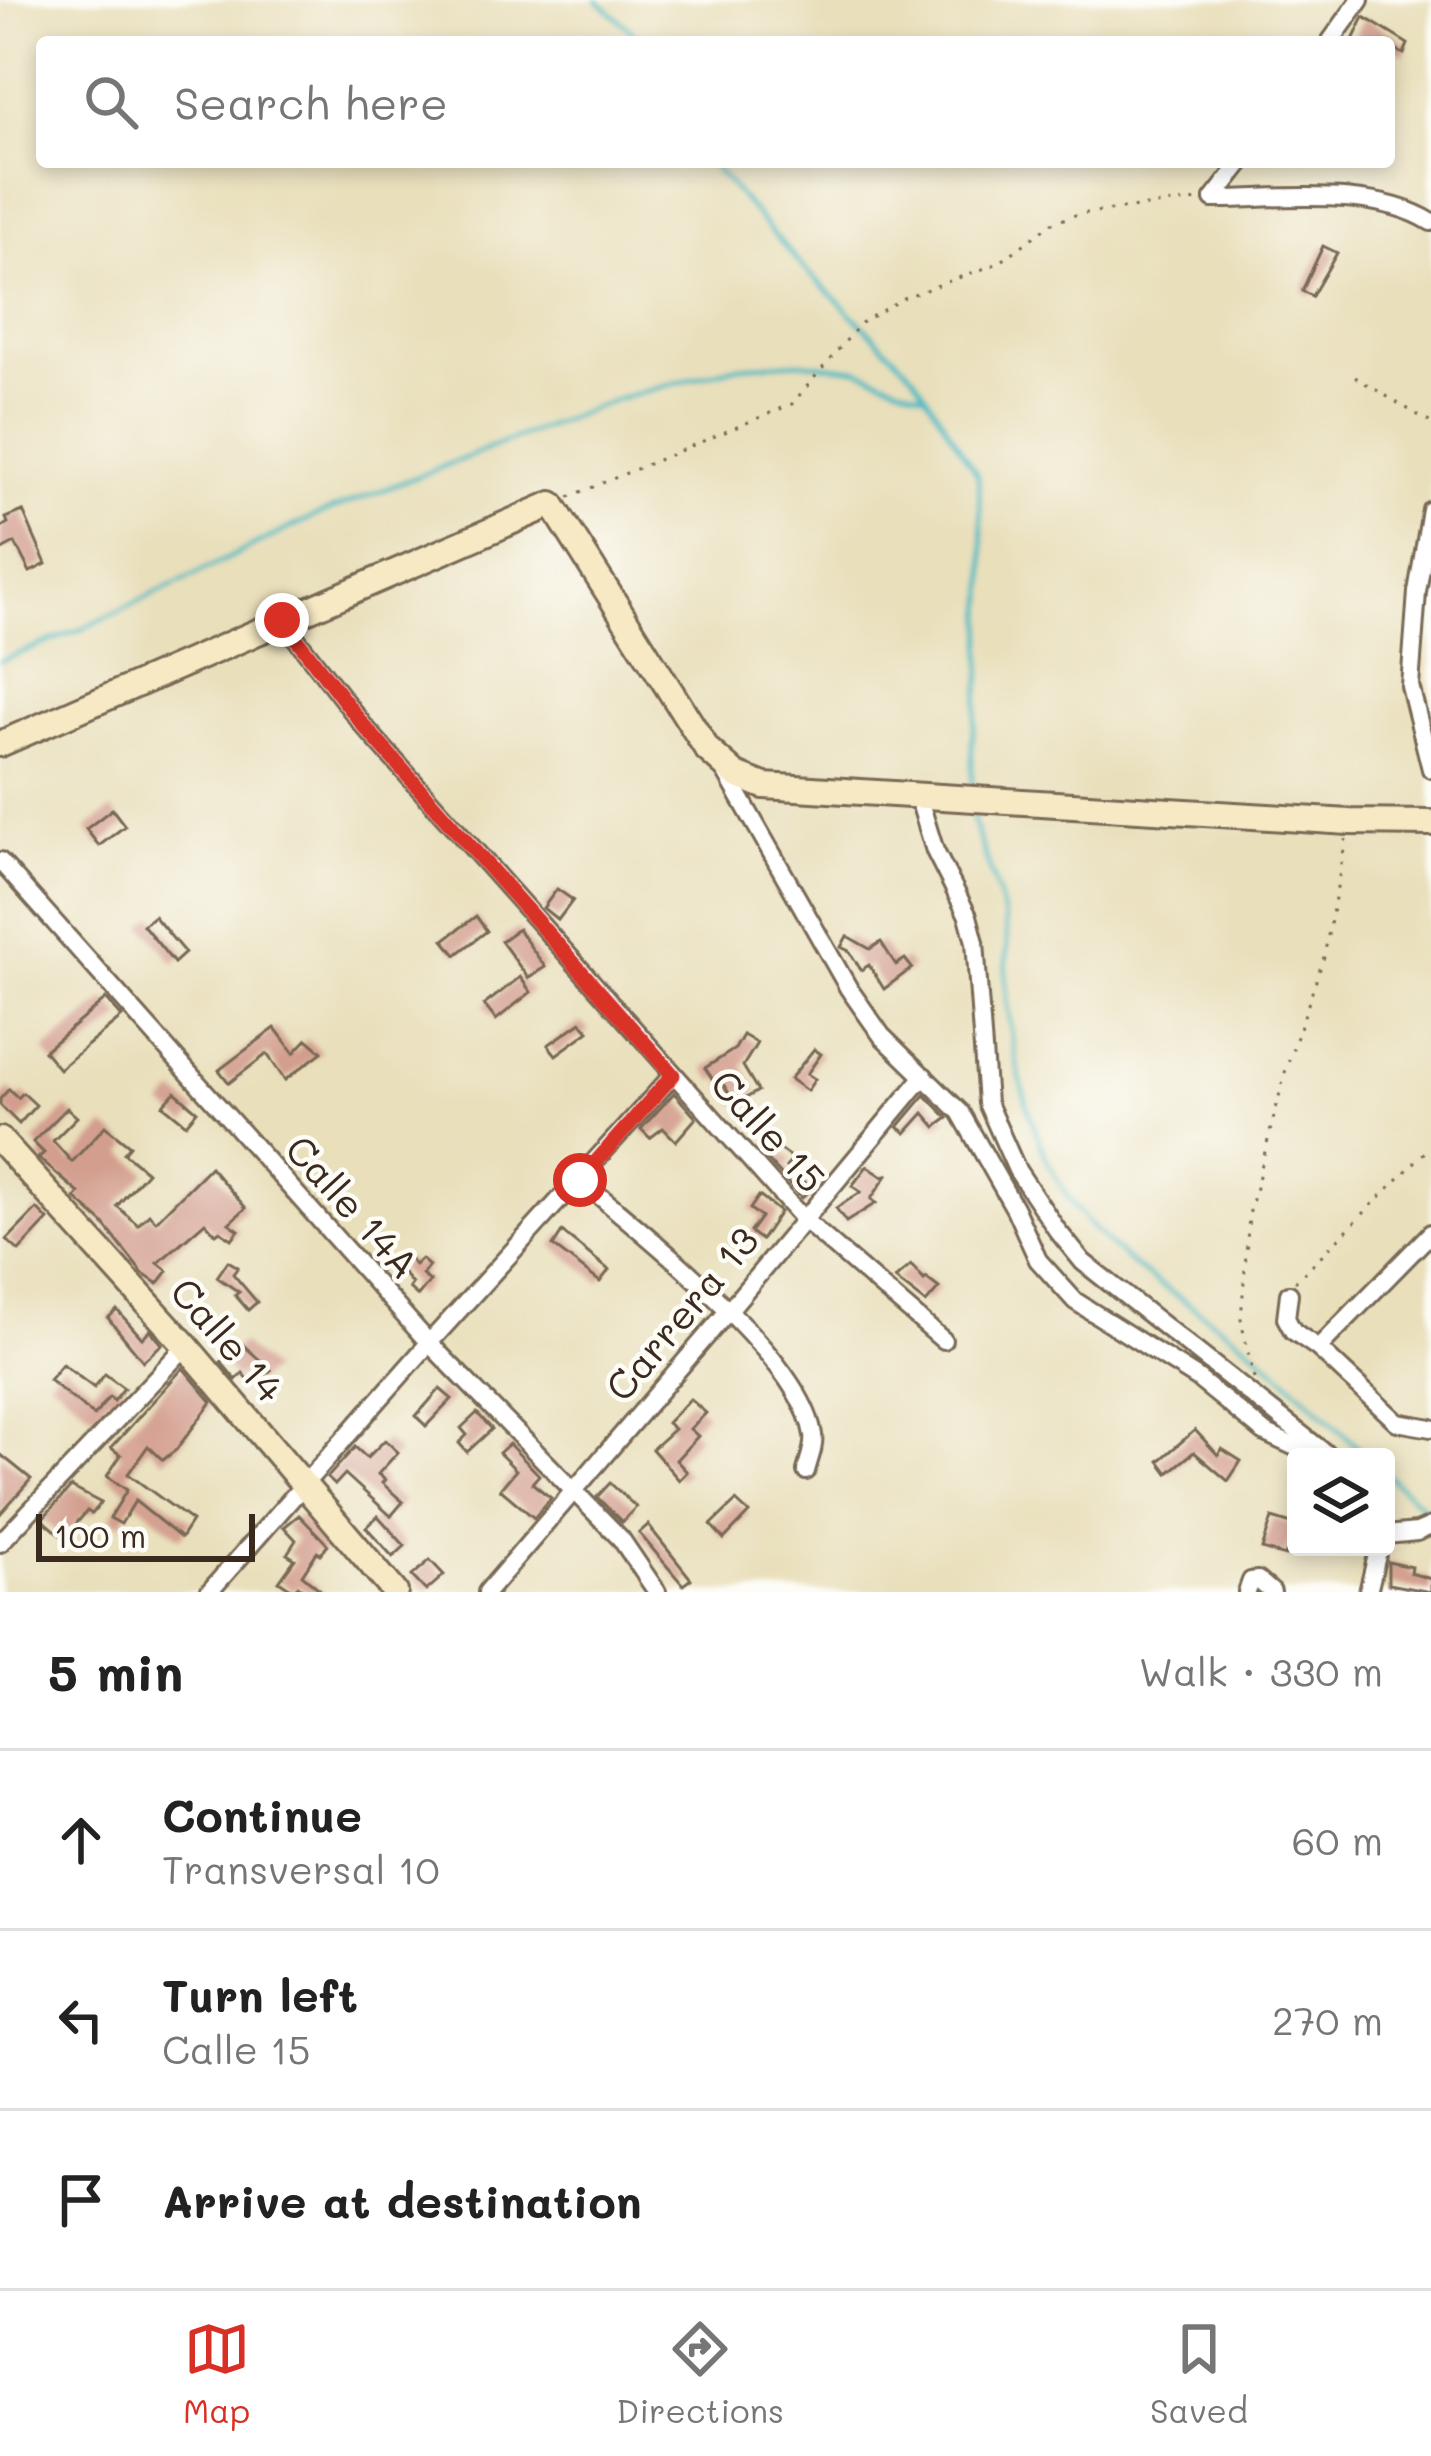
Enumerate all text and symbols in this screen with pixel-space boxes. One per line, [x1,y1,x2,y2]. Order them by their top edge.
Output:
search box [36,36,1395,168]
icon: search [78,69,144,135]
text: Search here [174,73,448,131]
route end [255,593,309,647]
street label: Calle 15 [700,1058,838,1202]
street label: Calle 14A [275,1124,431,1288]
route start [553,1153,607,1207]
street label: Carrera 13 [593,1215,769,1411]
street label: Calle 14 [160,1266,296,1412]
map controls [1287,1448,1395,1556]
button: layers [1287,1448,1395,1556]
scale bar [36,1508,255,1561]
text: 100 m [54,1513,146,1556]
text: 5 min [48,1637,183,1704]
text: Walk · 330 m [1139,1645,1383,1696]
text: Continue [162,1785,362,1843]
icon: ahead [48,1807,114,1873]
text: 60 m [1292,1814,1383,1865]
text: Transversal 10 [162,1843,440,1894]
text: Turn left [162,1965,358,2023]
icon: left [48,1987,114,2053]
text: 270 m [1272,1994,1383,2045]
text: Calle 15 [162,2023,311,2074]
icon: arrive [48,2167,114,2233]
text: Arrive at destination [162,2171,642,2229]
tab: Map [183,2316,250,2431]
tab: Directions [616,2316,784,2431]
tab: Saved [1150,2316,1248,2431]

